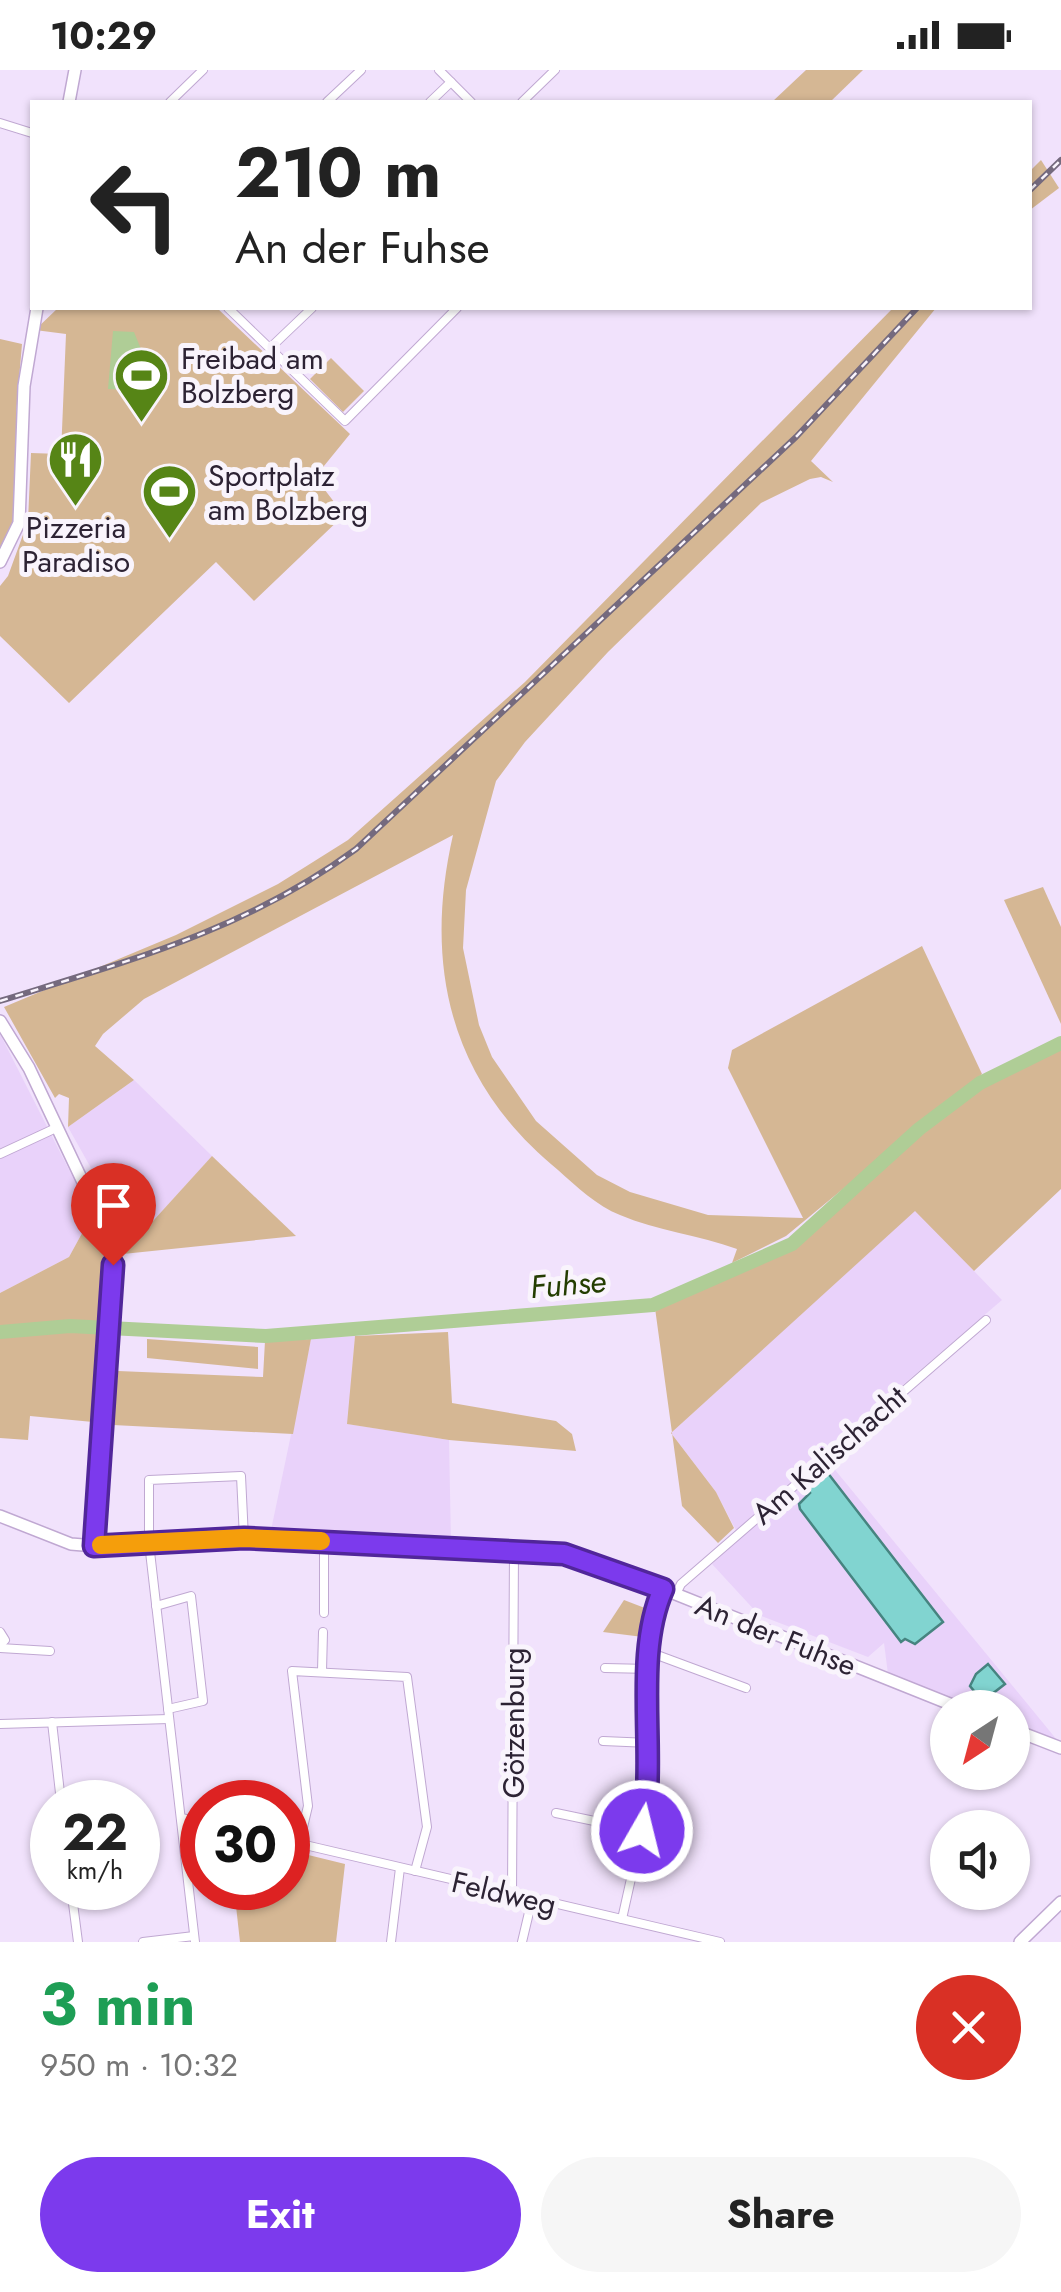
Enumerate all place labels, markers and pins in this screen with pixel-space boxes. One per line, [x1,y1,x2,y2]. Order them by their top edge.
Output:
place label: Freibad am Bolzberg [181,337,324,414]
sports icon: Freibad am Bolzberg [112,345,172,424]
restaurant icon: Pizzeria Paradiso [46,429,106,508]
place label: Sportplatz am Bolzberg [208,454,368,531]
sports icon: Sportplatz am Bolzberg [139,462,199,541]
place label: Pizzeria Paradiso [22,506,130,583]
pin [71,1163,156,1266]

